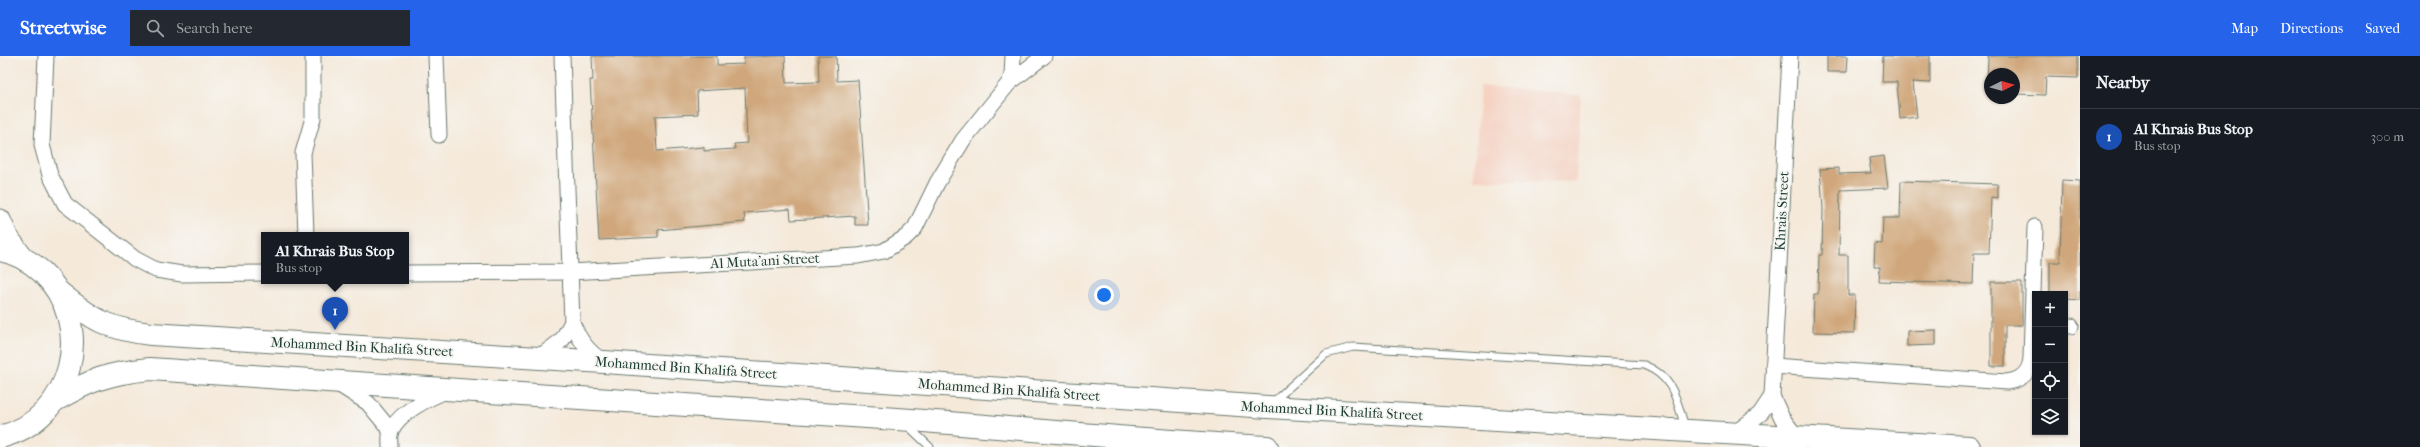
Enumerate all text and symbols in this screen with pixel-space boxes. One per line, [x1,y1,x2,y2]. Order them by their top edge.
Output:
search box [130,10,410,46]
text: Streetwise [20,17,106,39]
icon: search [144,17,166,39]
text: Search here [176,19,252,37]
text: Map [2231,20,2258,37]
text: Directions [2280,20,2343,37]
text: Saved [2365,20,2400,37]
north arrow [1984,68,2020,104]
text: Nearby [2096,72,2150,92]
text: Al Khrais Bus Stop [2134,120,2253,138]
text: 1 [2107,129,2111,144]
text: 300 m [2371,129,2404,144]
text: Bus stop [2134,138,2180,153]
street label: Khrais Street [1771,171,1793,251]
popup [261,232,409,284]
text: Al Khrais Bus Stop [276,242,394,260]
street label: Al Muta'ani Street [709,250,820,272]
text: Bus stop [276,260,322,275]
your location [1094,285,1114,305]
map controls [2032,291,2068,435]
button: + [2032,291,2068,327]
pin: 1 [322,297,348,330]
button: − [2032,327,2068,363]
street label: Mohammed Bin Khalifa Street [270,334,454,360]
street label: Mohammed Bin Khalifa Street [594,353,778,383]
button: locate [2032,363,2068,399]
street label: Mohammed Bin Khalifa Street [917,375,1101,405]
street label: Mohammed Bin Khalifa Street [1240,398,1424,424]
button: layers [2032,399,2068,435]

